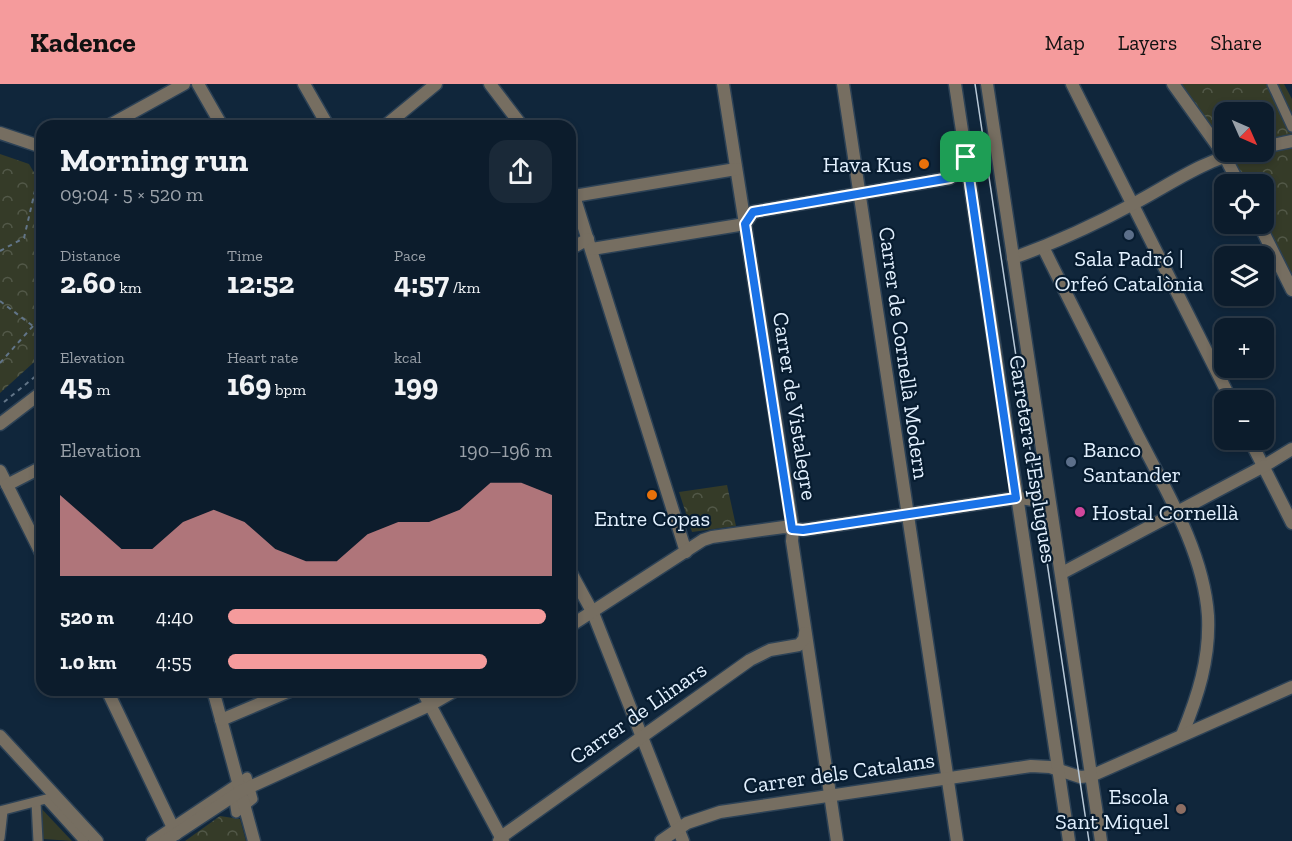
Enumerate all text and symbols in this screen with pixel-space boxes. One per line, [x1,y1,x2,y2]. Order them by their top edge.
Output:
text: Kadence [30,26,136,59]
text: Map [1045,30,1085,55]
text: Layers [1118,30,1177,55]
text: Share [1210,30,1262,55]
north arrow [1214,102,1274,162]
map controls [1214,102,1274,450]
pin [940,131,991,182]
text: Morning run [60,140,248,179]
button: share [489,140,552,203]
icon: arrive [949,140,982,173]
place label: Hava Kus [823,151,912,178]
marker: Hava Kus [917,157,931,171]
button: locate [1214,174,1274,234]
text: 09:04 · 5 × 520 m [60,182,203,206]
street label: Carrer de Cornellà Modern [873,225,935,481]
marker: Sala Padró | Orfeó Catalònia [1122,228,1136,242]
place label: Sala Padró | Orfeó Catalònia [1055,245,1204,297]
text: Distance [60,246,121,265]
text: Time [227,246,263,265]
text: Pace [394,246,426,265]
button: layers [1214,246,1274,306]
text: 2.60 [60,265,116,301]
text: 12:52 [227,265,294,301]
text: 4:57 [394,265,449,301]
text: km [116,278,142,297]
text: /km [449,278,480,297]
street label: Carrer de Vistalegre [767,310,823,502]
button: + [1214,318,1274,378]
text: Elevation [60,348,125,367]
text: Heart rate [227,348,298,367]
text: kcal [394,348,421,367]
street label: Carretera d'Esplugues [1003,353,1063,565]
text: 45 [60,367,93,403]
text: 169 [227,367,271,403]
text: 199 [394,367,438,403]
text: m [93,380,110,399]
text: bpm [271,380,306,399]
button: − [1214,390,1274,450]
place label: Banco Santander [1083,436,1181,488]
text: Elevation [60,438,141,462]
text: 190–196 m [459,438,552,462]
marker: Banco Santander [1064,455,1078,469]
marker: Entre Copas [645,488,659,502]
place label: Hostal Cornellà [1092,499,1239,526]
place label: Entre Copas [594,505,710,532]
marker: Hostal Cornellà [1073,505,1087,519]
text: 520 m [60,605,114,629]
text: 4:40 [156,605,194,629]
text: 1.0 km [60,650,116,674]
text: 4:55 [156,650,192,674]
street label: Carrer de Llinars [564,656,712,770]
street label: Carrer dels Catalans [742,746,936,800]
place label: Escola Sant Miquel [1055,783,1169,835]
marker: Escola Sant Miquel [1174,802,1188,816]

